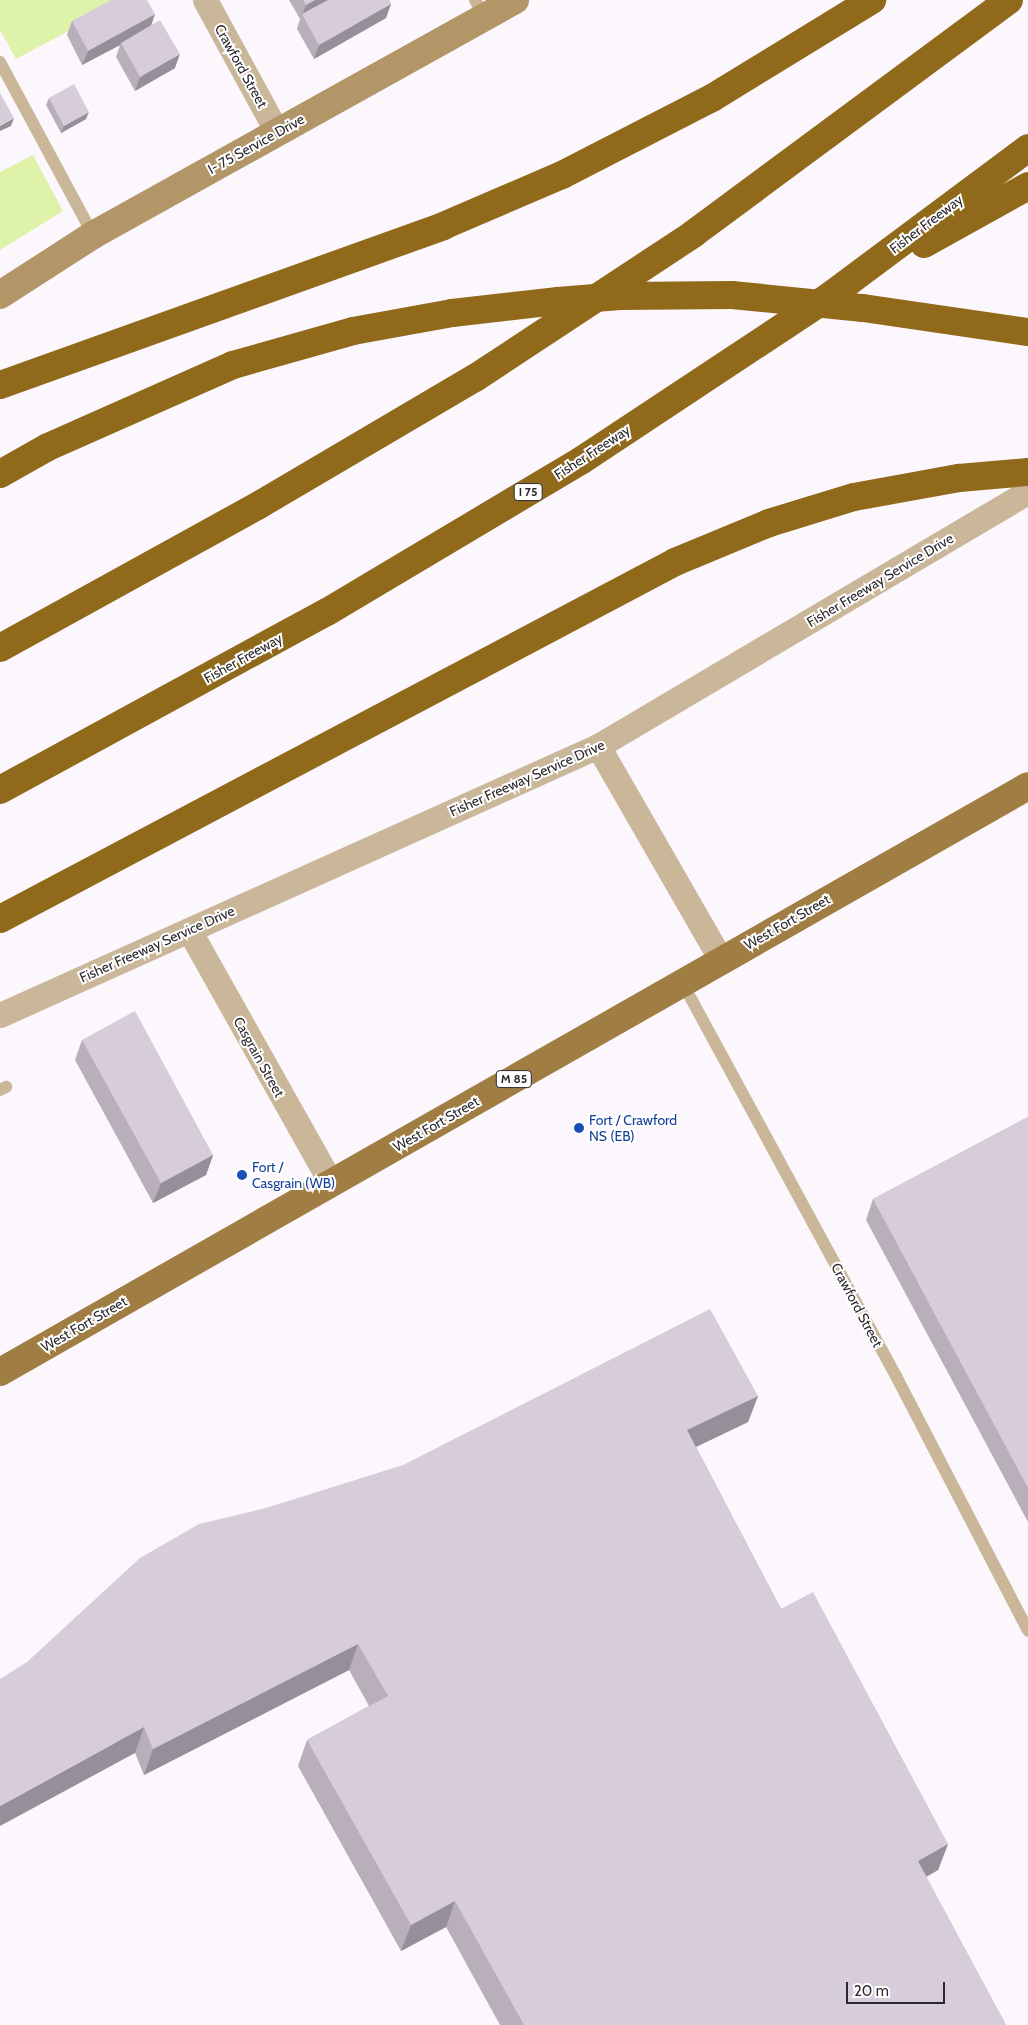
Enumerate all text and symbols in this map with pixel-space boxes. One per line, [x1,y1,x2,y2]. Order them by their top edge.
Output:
street label: Crawford Street [211,21,271,111]
street label: I- 75 Service Drive [205,110,307,178]
street label: Fisher Freeway [886,191,966,257]
street label: Fisher Freeway [551,421,633,483]
road number: I 75 [513,482,543,502]
street label: Fisher Freeway Service Drive [804,530,956,630]
street label: Fisher Freeway [201,630,285,686]
street label: Fisher Freeway Service Drive [447,736,607,820]
street label: West Fort Street [741,891,833,953]
street label: Fisher Freeway Service Drive [77,902,237,986]
street label: Casgrain Street [230,1014,288,1100]
road number: M 85 [495,1070,533,1088]
street label: West Fort Street [390,1093,482,1155]
place label: Fort / Crawford NS (EB) [589,1112,677,1144]
marker: Fort / Crawford NS (EB) [573,1122,585,1134]
place label: Fort / Casgrain (WB) [252,1159,335,1192]
marker: Fort / Casgrain (WB) [236,1169,248,1181]
street label: Crawford Street [828,1260,886,1350]
street label: West Fort Street [38,1293,130,1355]
scale bar [848,1972,947,2004]
text: 20 m [854,1982,889,2000]

